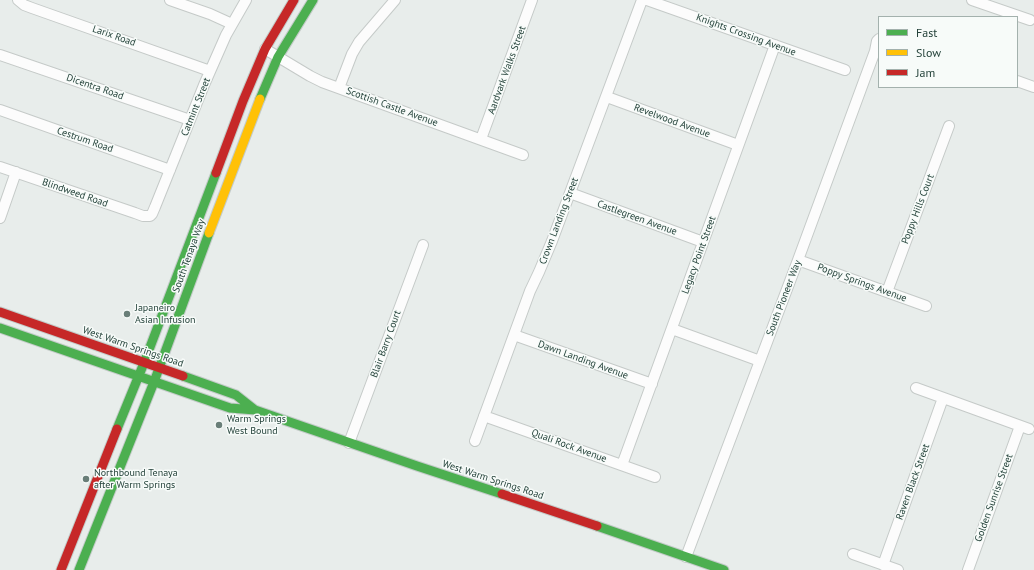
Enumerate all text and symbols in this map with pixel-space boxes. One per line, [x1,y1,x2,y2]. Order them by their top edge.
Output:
street label: Knights Crossing Avenue [695,11,797,59]
legend [878,16,1018,88]
street label: Larix Road [91,23,137,49]
street label: Aardvark Walks Street [485,24,529,116]
text: Fast [916,25,937,40]
text: Slow [916,45,941,60]
text: Jam [916,65,935,80]
street label: Dicentra Road [65,72,125,102]
street label: Catmint Street [179,76,213,138]
street label: Scottish Castle Avenue [344,85,440,129]
street label: Revelwood Avenue [632,102,712,140]
street label: Cestrum Road [55,125,115,155]
street label: Poppy Hills Court [899,172,937,246]
street label: Blindweed Road [41,176,109,210]
street label: Crown Landing Street [537,176,581,266]
street label: Castlegreen Avenue [595,198,679,238]
street label: Legacy Point Street [679,214,719,296]
street label: South Tenaya Way [170,218,208,294]
street label: South Pioneer Way [764,258,804,338]
street label: Poppy Springs Avenue [816,261,908,305]
place label: Japaneiro Asian Infusion [135,302,196,326]
marker: Japaneiro Asian Infusion [122,309,132,319]
street label: Blair Barry Court [368,309,404,379]
street label: West Warm Springs Road [81,324,185,370]
street label: Dawn Landing Avenue [536,338,630,382]
place label: Warm Springs West Bound [227,413,286,436]
marker: Warm Springs West Bound [214,420,224,430]
street label: Quali Rock Avenue [530,427,608,465]
street label: Raven Black Street [894,442,932,522]
street label: Golden Sunrise Street [973,452,1015,544]
street label: West Warm Springs Road [441,458,545,502]
place label: Northbound Tenaya after Warm Springs [94,467,178,490]
marker: Northbound Tenaya after Warm Springs [81,474,91,484]

